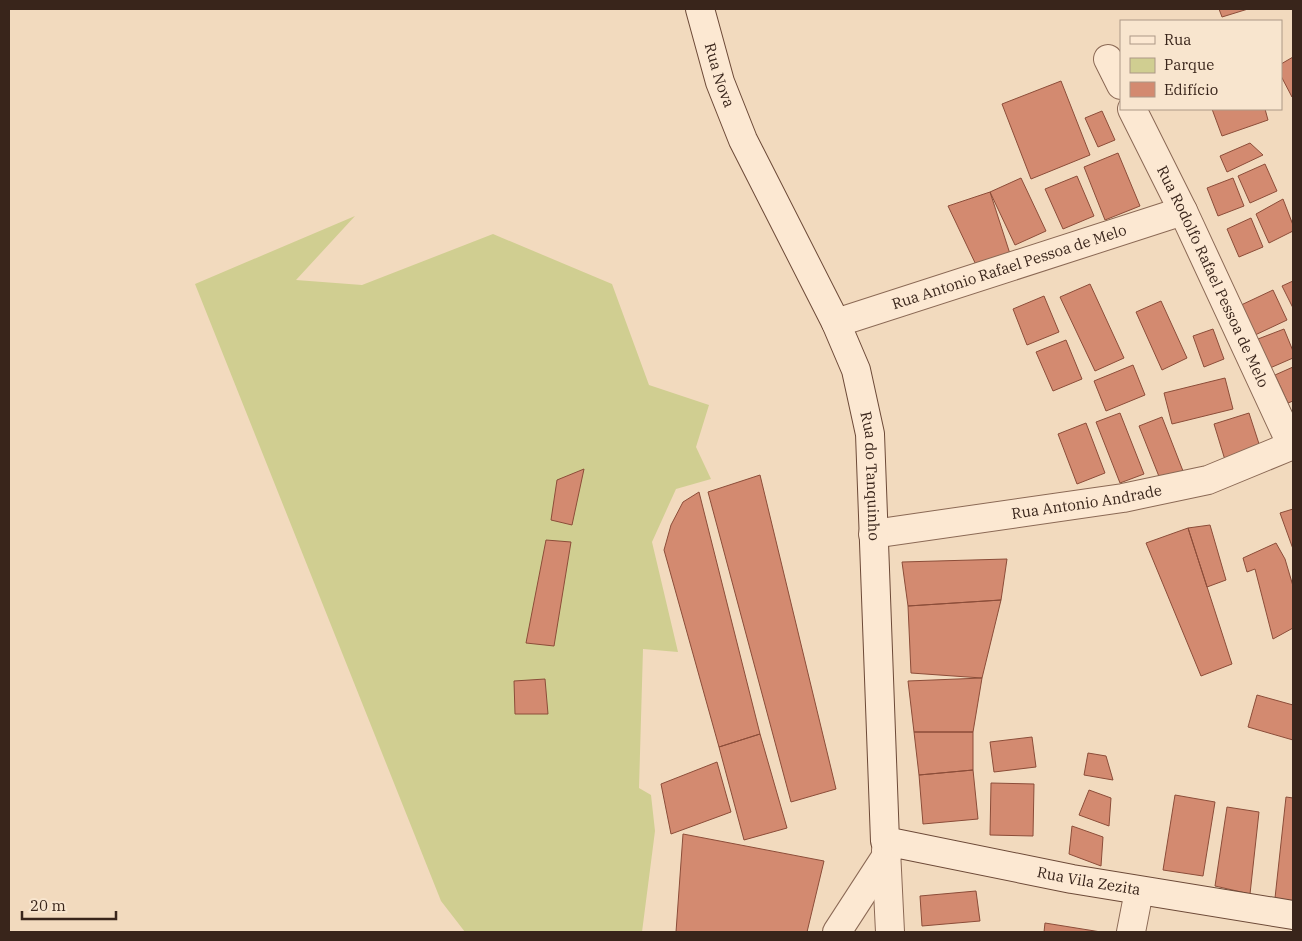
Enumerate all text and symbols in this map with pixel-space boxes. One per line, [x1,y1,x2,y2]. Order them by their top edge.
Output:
legend [1120,20,1282,110]
text: Rua [1164,30,1191,49]
street label: Rua Nova [701,41,739,110]
text: Parque [1164,55,1214,74]
text: Edifício [1164,80,1218,99]
street label: Rua Rodolfo Rafael Pessoa de Melo [1153,162,1273,390]
street label: Rua Antonio Rafael Pessoa de Melo [889,220,1129,313]
street label: Rua do Tanquinho [856,410,884,541]
street label: Rua Antonio Andrade [1010,480,1163,523]
street label: Rua Vila Zezita [1035,862,1142,899]
scale bar [22,888,116,920]
text: 20 m [30,896,66,915]

